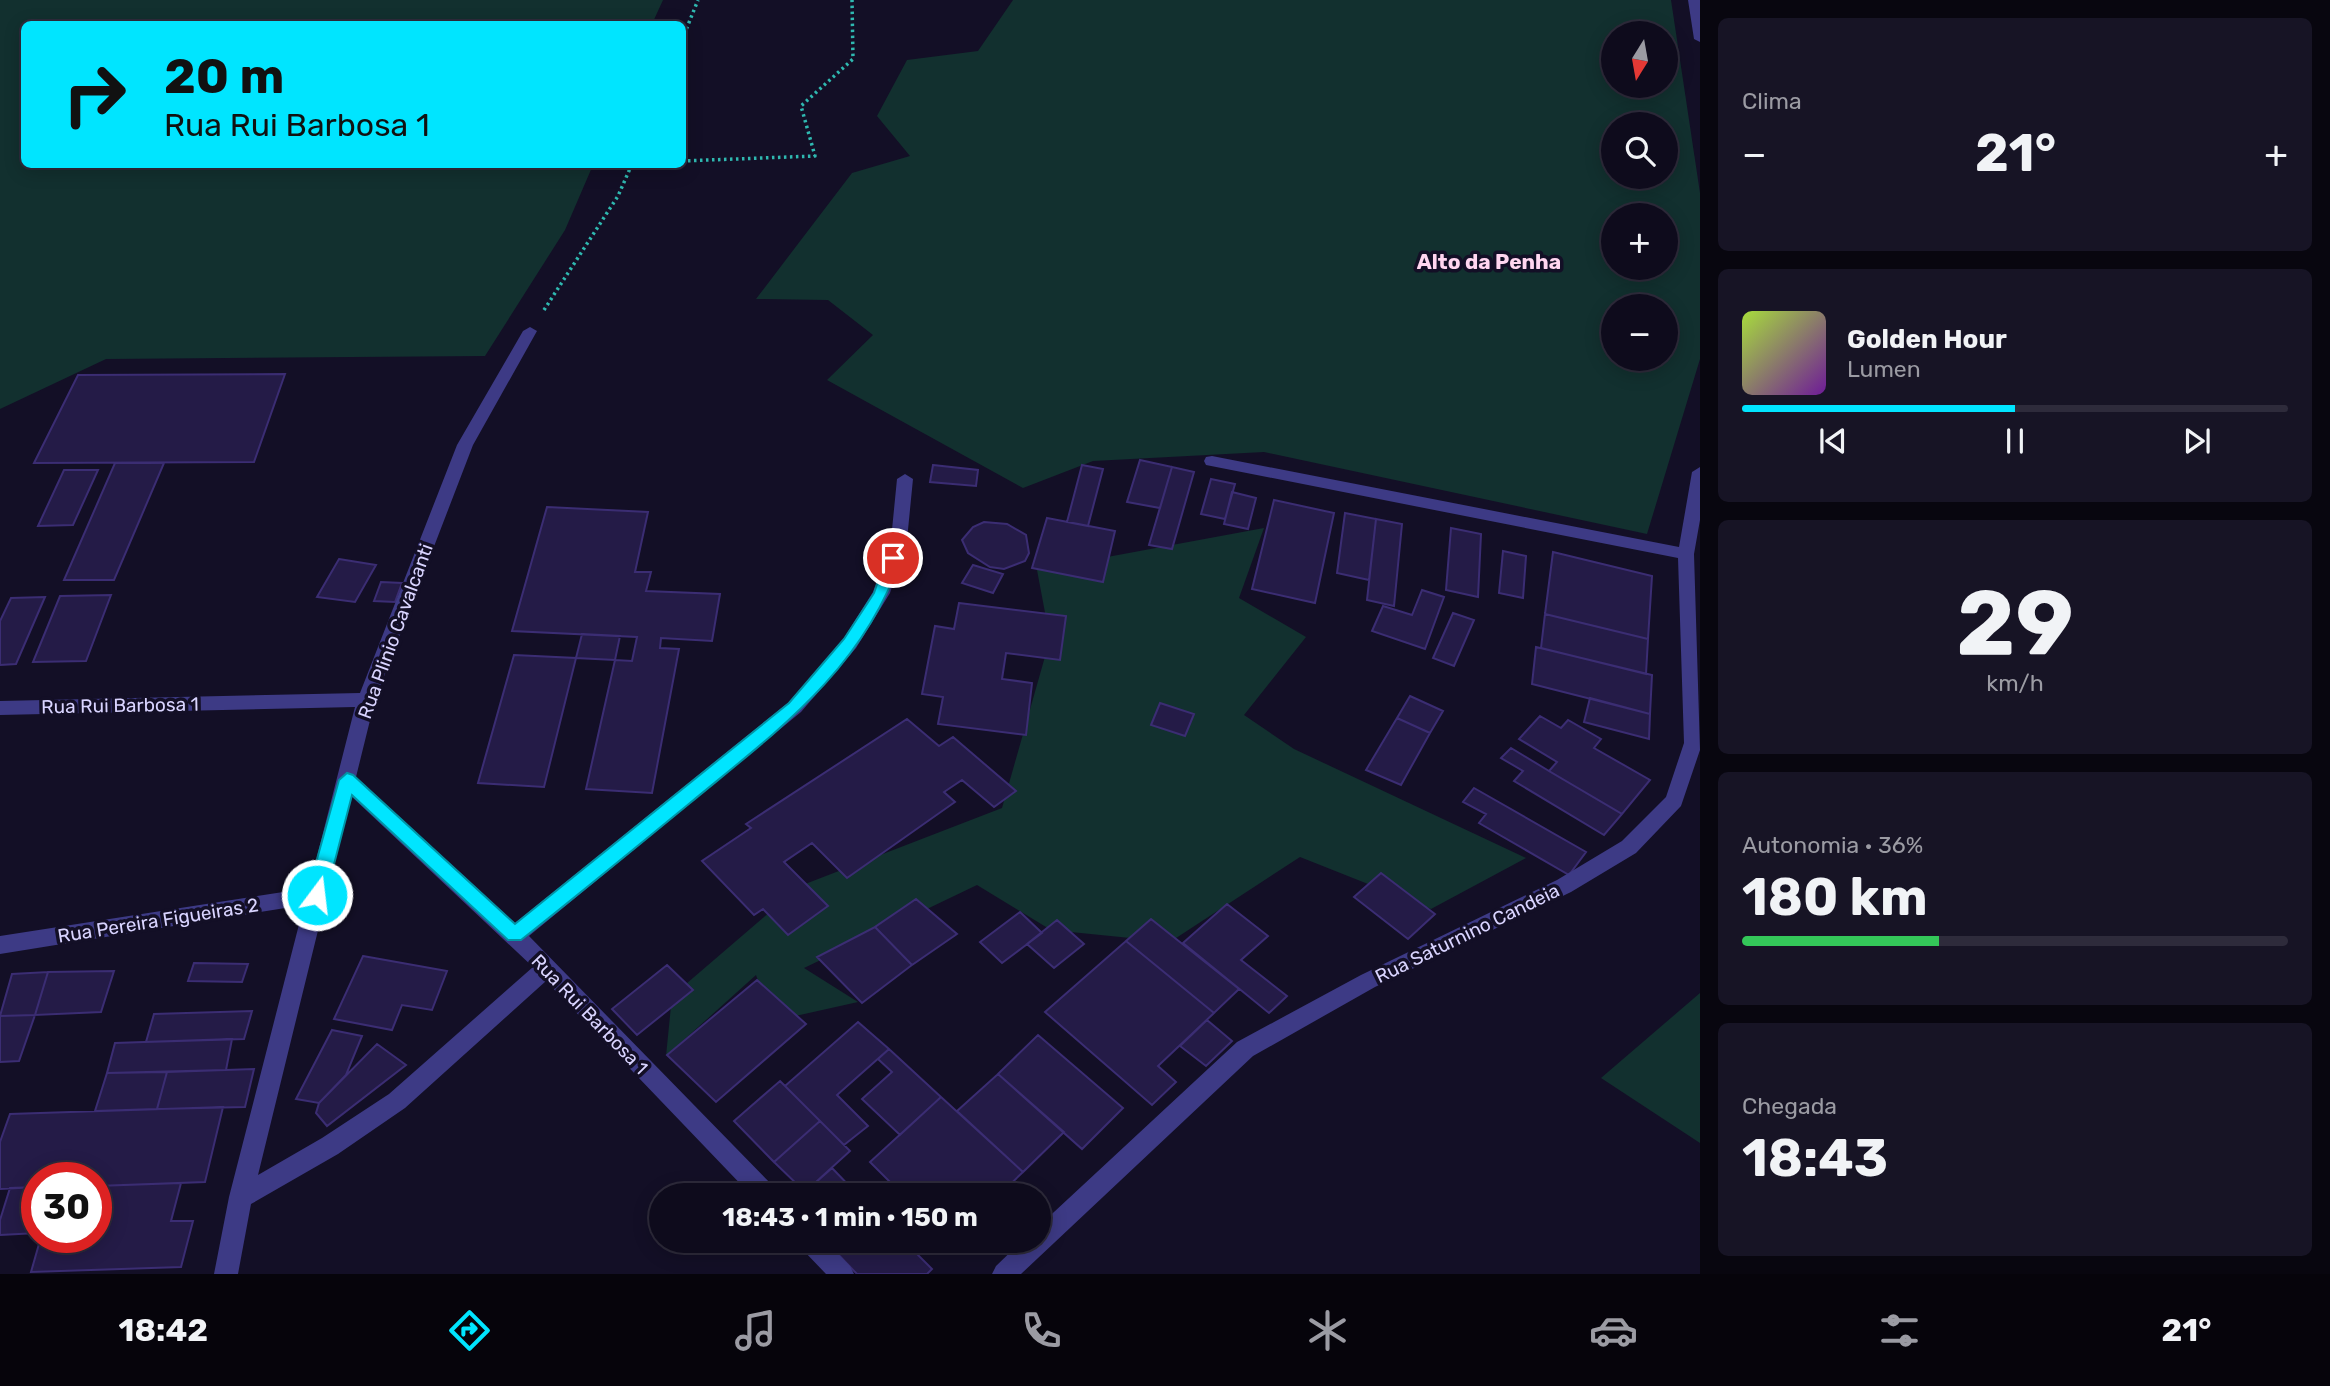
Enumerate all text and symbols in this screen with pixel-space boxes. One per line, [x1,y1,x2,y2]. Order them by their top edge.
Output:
north arrow [1601,21,1678,98]
map controls [1601,21,1678,371]
text: 20 m [164,47,285,105]
icon: right [49,49,140,140]
text: Clima [1742,87,1802,115]
text: Rua Rui Barbosa 1 [164,106,430,144]
button: search [1601,112,1678,189]
text: 21° [1975,122,2056,184]
text: − [1742,131,1767,177]
text: + [2264,131,2288,177]
button: + [1601,203,1678,280]
district label: Alto da Penha [1417,249,1561,274]
button: − [1601,294,1678,371]
text: Golden Hour [1847,324,2007,355]
text: Lumen [1847,355,1921,383]
icon: previous [1814,422,1852,460]
icon: pause [1996,422,2034,460]
icon: next [2178,422,2216,460]
pin [863,528,923,588]
icon: arrive [874,539,912,577]
street label: Rua Plinio Cavalcanti [353,540,438,722]
text: 29 [1956,569,2074,677]
text: km/h [1986,669,2044,697]
street label: Rua Rui Barbosa 1 [41,693,199,718]
text: Autonomia · 36% [1742,831,1923,859]
position arrow [280,858,354,932]
text: 180 km [1742,866,1928,928]
street label: Rua Saturnino Candeia [1371,879,1563,988]
street label: Rua Pereira Figueiras 2 [56,893,260,948]
street label: Rua Rui Barbosa 1 [527,950,653,1079]
text: Chegada [1742,1092,1837,1120]
text: 18:43 [1742,1127,1888,1189]
speed limit sign: 30 [21,1162,112,1253]
text: 18:43 · 1 min · 150 m [722,1202,978,1233]
icon: directions [445,1306,494,1355]
icon: music [731,1306,780,1355]
icon: phone [1017,1306,1066,1355]
icon: climate [1303,1306,1352,1355]
icon: car [1589,1306,1638,1355]
icon: filters [1875,1306,1924,1355]
text: 18:42 [119,1311,208,1349]
text: 21° [2162,1311,2211,1349]

